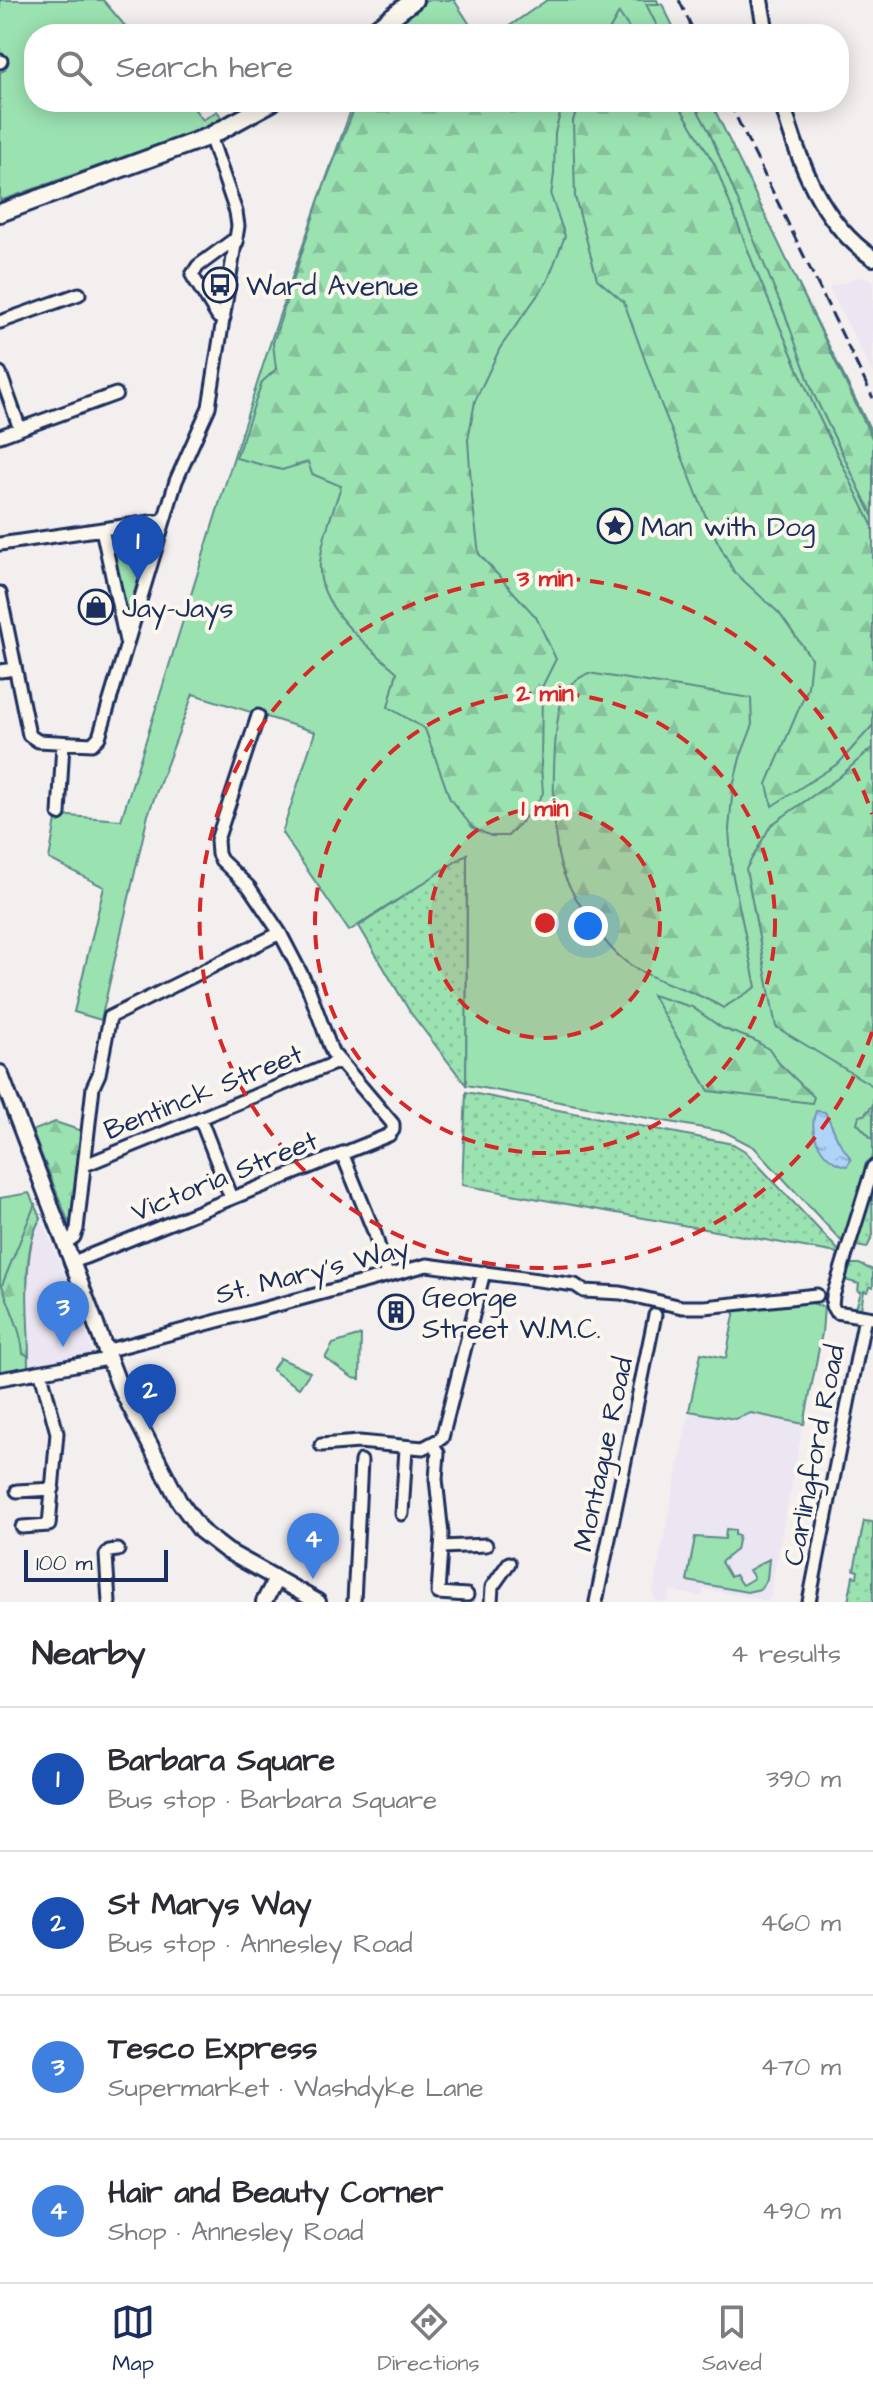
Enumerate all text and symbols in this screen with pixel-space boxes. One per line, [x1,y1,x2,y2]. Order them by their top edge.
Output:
search box [24,24,849,112]
icon: search [52,46,96,90]
text: Search here [116,47,293,89]
bus stop icon: Ward Avenue [201,266,239,304]
place label: Ward Avenue [246,267,419,306]
place icon: Man with Dog [596,507,634,545]
place label: Man with Dog [641,508,815,548]
pin: 1 [112,515,164,581]
text: 3 min [516,562,573,596]
shop icon: Jay-Jays [77,588,115,626]
place label: Jay-Jays [122,589,234,630]
text: 2 min [515,677,574,711]
text: 1 min [522,792,569,826]
your location [568,906,608,946]
centre of rings [531,909,559,937]
street label: Bentinck Street [98,1035,309,1150]
street label: Victoria Street [125,1121,324,1232]
street label: St. Mary's Way [211,1229,414,1316]
place label: George Street W.M.C. [422,1278,601,1349]
pin: 3 [37,1281,89,1347]
building icon: George Street W.M.C. [377,1293,415,1331]
street label: Carlingford Road [774,1341,856,1569]
street label: Montague Road [564,1354,644,1555]
pin: 2 [124,1364,176,1430]
pin: 4 [287,1513,339,1579]
scale bar [24,1546,168,1582]
text: 100 m [36,1548,93,1579]
text: Nearby [32,1630,146,1678]
text: 4 results [731,1636,841,1672]
text: Barbara Square [108,1740,335,1782]
text: 1 [56,1761,60,1797]
text: 390 m [766,1761,841,1797]
text: Bus stop · Barbara Square [108,1782,437,1818]
text: St Marys Way [108,1884,312,1926]
text: 2 [51,1905,65,1941]
text: 460 m [760,1905,841,1941]
text: Bus stop · Annesley Road [108,1926,413,1962]
text: Tesco Express [108,2028,317,2070]
text: 3 [51,2049,65,2085]
text: 470 m [760,2049,841,2085]
text: Supermarket · Washdyke Lane [108,2070,484,2106]
text: Hair and Beauty Corner [108,2172,443,2214]
text: 4 [49,2193,67,2229]
text: 490 m [761,2193,841,2229]
text: Shop · Annesley Road [108,2214,363,2250]
tab: Map [111,2300,155,2379]
tab: Directions [377,2300,480,2379]
tab: Saved [702,2300,762,2379]

